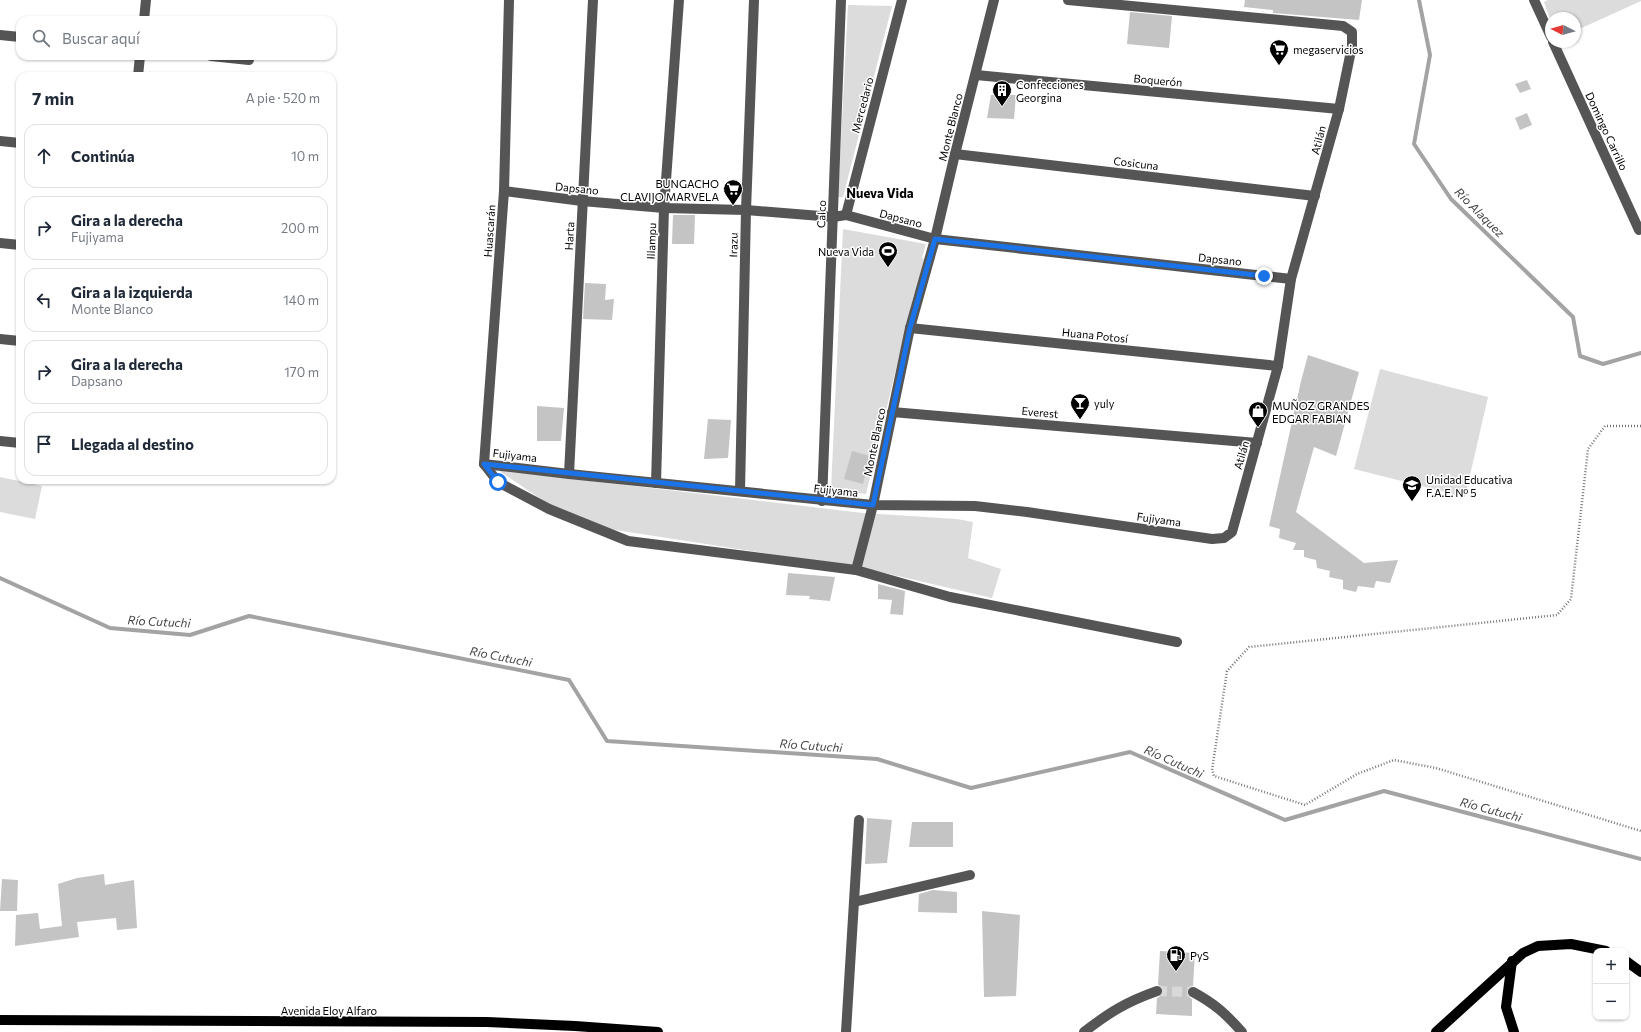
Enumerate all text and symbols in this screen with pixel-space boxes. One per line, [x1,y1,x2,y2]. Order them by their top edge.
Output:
north arrow [1545,12,1581,48]
search box [16,16,336,60]
icon: search [30,27,52,49]
text: Buscar aquí [62,29,140,47]
supermarket icon: megaservicios [1268,38,1290,66]
place label: megaservicios [1293,43,1363,56]
street label: Boquerón [1133,71,1183,89]
street label: Mercedario [848,75,876,135]
place label: Confecciones Georgina [1016,78,1084,104]
building icon: Confecciones Georgina [991,79,1013,107]
text: 7 min [32,88,74,109]
text: A pie · 520 m [246,90,320,106]
street label: Domingo Carrillo [1583,90,1631,173]
street label: Monte Blanco [935,91,965,162]
street label: Atilán [1308,124,1328,156]
icon: ahead [33,145,55,167]
text: Continúa [71,147,135,165]
text: 10 m [291,148,319,164]
street label: Cosicuna [1113,154,1159,172]
place label: BUNGACHO CLAVIJO MARVELA [620,177,719,204]
supermarket icon: BUNGACHO CLAVIJO MARVELA [722,178,744,206]
street label: Dapsano [554,179,600,197]
water label: Río Alaquez [1452,184,1508,240]
district label: Nueva Vida [846,185,914,201]
street label: Calco [814,199,828,228]
street label: Huascarán [481,204,497,258]
street label: Dapsano [878,206,924,230]
text: Gira a la derecha [71,211,183,229]
icon: right [33,217,55,239]
text: 200 m [281,220,319,236]
street label: Harta [562,221,576,251]
street label: Illampu [644,222,658,260]
text: Fujiyama [71,229,124,245]
street label: Irazu [726,233,740,257]
sports icon: Nueva Vida [877,240,899,268]
place label: Nueva Vida [818,245,874,258]
street label: Dapsano [1197,250,1243,268]
route end [1255,267,1273,285]
text: Gira a la izquierda [71,283,193,301]
icon: left [33,289,55,311]
text: 140 m [283,292,319,308]
text: Monte Blanco [71,301,153,317]
street label: Huana Potosí [1061,325,1130,345]
text: Gira a la derecha [71,355,183,373]
icon: right [33,361,55,383]
text: 170 m [284,364,319,380]
text: Dapsano [71,373,123,389]
bar icon: yuly [1069,392,1091,420]
place label: yuly [1094,397,1115,410]
place label: MUÑOZ GRANDES EDGAR FABIAN [1272,399,1369,425]
shop icon: MUÑOZ GRANDES EDGAR FABIAN [1247,400,1269,428]
street label: Everest [1021,404,1060,420]
street label: Monte Blanco [860,406,888,477]
icon: arrive [33,433,55,455]
text: Llegada al destino [71,435,194,453]
street label: Atilán [1231,439,1251,471]
street label: Fujiyama [492,446,538,464]
route start [489,473,507,491]
place label: Unidad Educativa F.A.E. Nº 5 [1426,473,1513,499]
school or university icon: Unidad Educativa F.A.E. Nº 5 [1401,474,1423,502]
street label: Fujiyama [813,481,859,499]
street label: Fujiyama [1136,509,1182,529]
water label: Río Cutuchi [127,612,192,630]
water label: Río Cutuchi [469,643,534,669]
water label: Río Cutuchi [779,736,844,754]
water label: Río Cutuchi [1142,742,1206,781]
water label: Río Cutuchi [1459,794,1524,824]
fuel station icon: PyS [1165,944,1187,972]
map controls [1593,948,1629,1020]
button: + [1593,948,1629,984]
place label: PyS [1190,949,1209,962]
button: − [1593,984,1629,1020]
street label: Avenida Eloy Alfaro [281,1004,378,1017]

